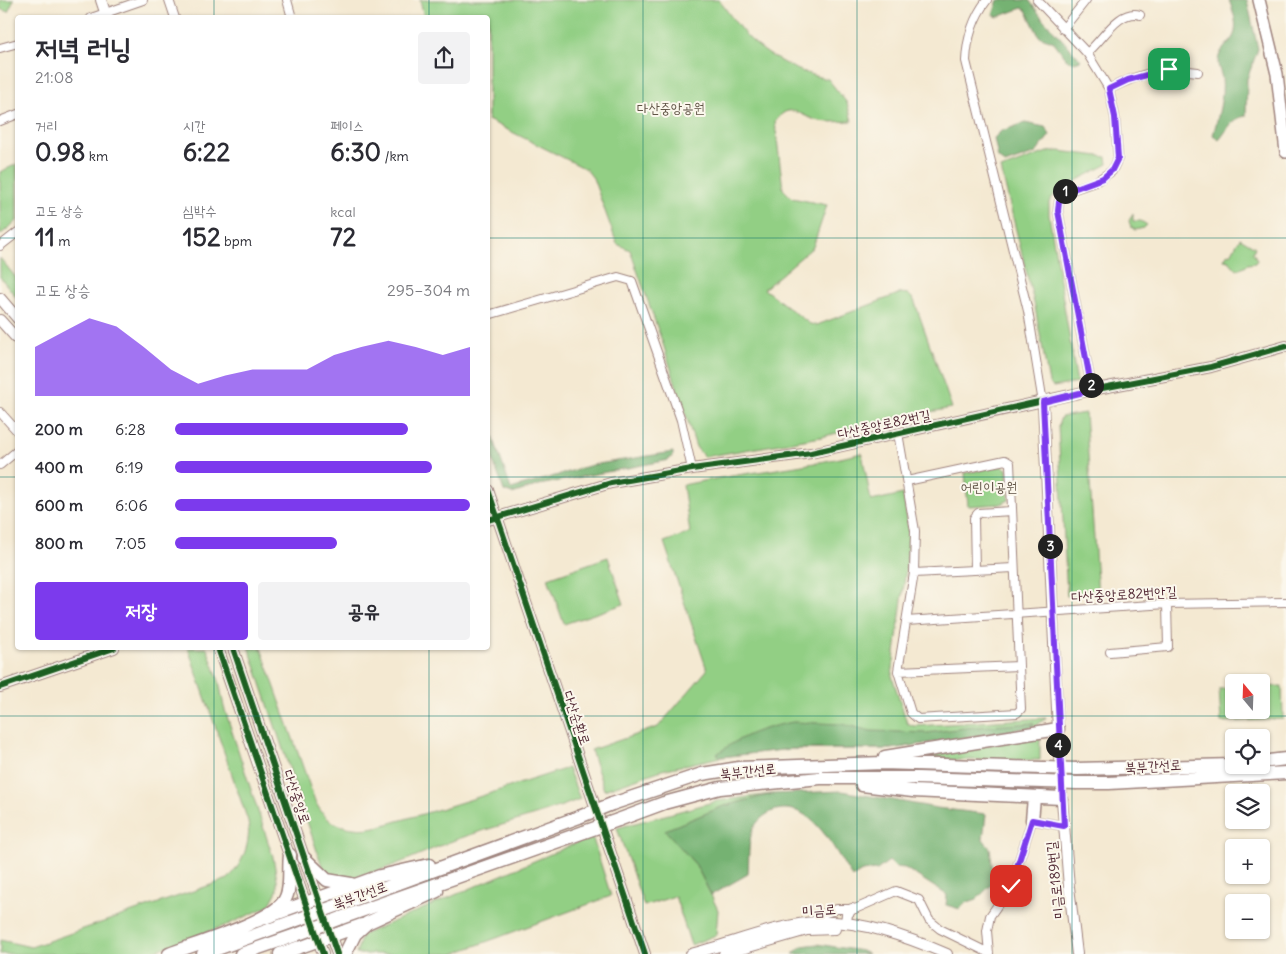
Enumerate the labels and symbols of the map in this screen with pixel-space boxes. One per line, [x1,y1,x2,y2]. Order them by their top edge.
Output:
pin [1148,48,1190,90]
park label: 다산중앙공원 [637,99,705,117]
pin: 1 [1052,178,1078,204]
pin: 2 [1078,372,1104,398]
street label: 다산중앙로82번길 [836,405,933,443]
park label: 어린이공원 [961,478,1017,496]
pin: 3 [1038,534,1062,558]
street label: 다산중앙로82번안길 [1071,582,1178,606]
north arrow [1225,674,1270,719]
street label: 다산순환로 [559,688,595,748]
pin: 4 [1046,732,1070,758]
street label: 북부간선로 [1124,756,1182,776]
street label: 북부간선로 [719,759,777,783]
street label: 다산중앙로 [279,767,315,827]
street label: 미금로189번길 [1042,840,1068,920]
pin [990,865,1032,907]
street label: 북부간선로 [330,877,390,913]
street label: 미금로 [802,900,836,920]

